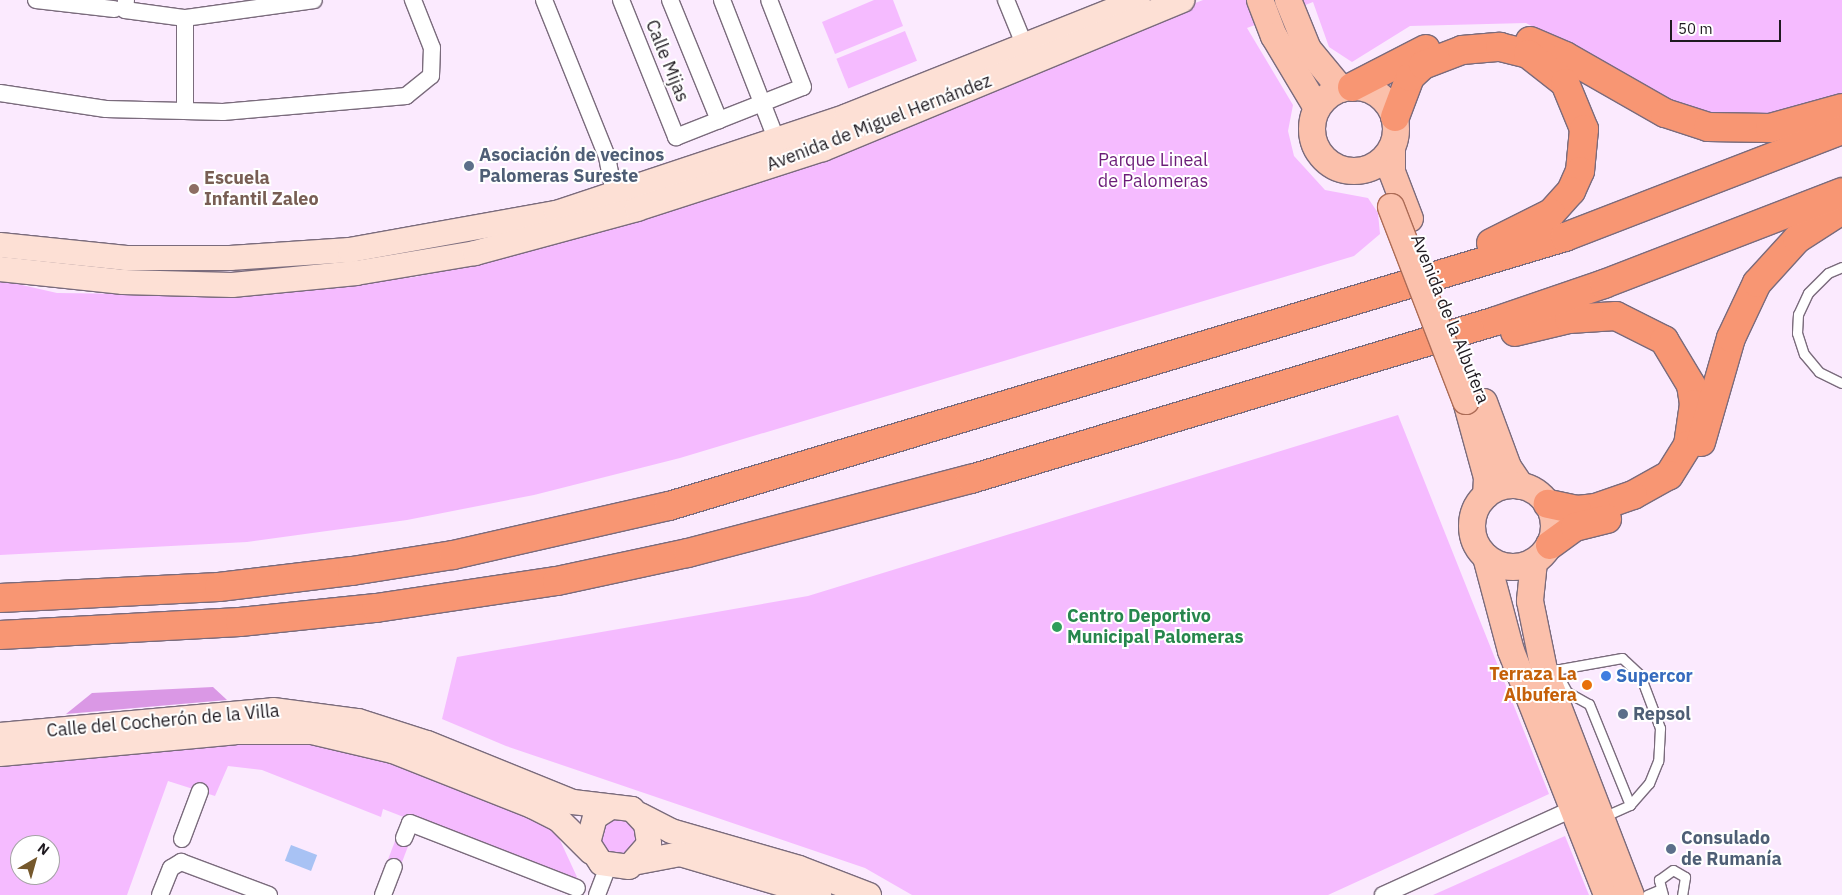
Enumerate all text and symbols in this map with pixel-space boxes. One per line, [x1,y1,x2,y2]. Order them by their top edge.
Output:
scale bar [1672,10,1783,42]
street label: Calle Mijas [641,17,693,105]
text: 50 m [1678,19,1713,38]
street label: Avenida de Miguel Hernández [764,70,994,176]
place label: Asociación de vecinos Palomeras Sureste [479,145,664,188]
park label: Parque Lineal de Palomeras [1098,150,1208,192]
marker: Asociación de vecinos Palomeras Sureste [463,160,475,172]
place label: Escuela Infantil Zaleo [204,168,319,210]
marker: Escuela Infantil Zaleo [188,183,200,195]
street label: Avenida de la Albufera [1406,231,1494,407]
place label: Centro Deportivo Municipal Palomeras [1067,606,1244,649]
marker: Centro Deportivo Municipal Palomeras [1051,621,1063,633]
place label: Terraza La Albufera [1489,664,1577,706]
place label: Supercor [1616,665,1693,687]
marker: Supercor [1600,670,1612,682]
marker: Terraza La Albufera [1581,679,1593,691]
street label: Calle del Cocherón de la Villa [46,700,280,742]
place label: Repsol [1633,703,1691,725]
marker: Repsol [1617,708,1629,720]
place label: Consulado de Rumanía [1681,828,1782,871]
north arrow [10,835,60,885]
text: N [34,839,53,859]
marker: Consulado de Rumanía [1665,843,1677,855]

